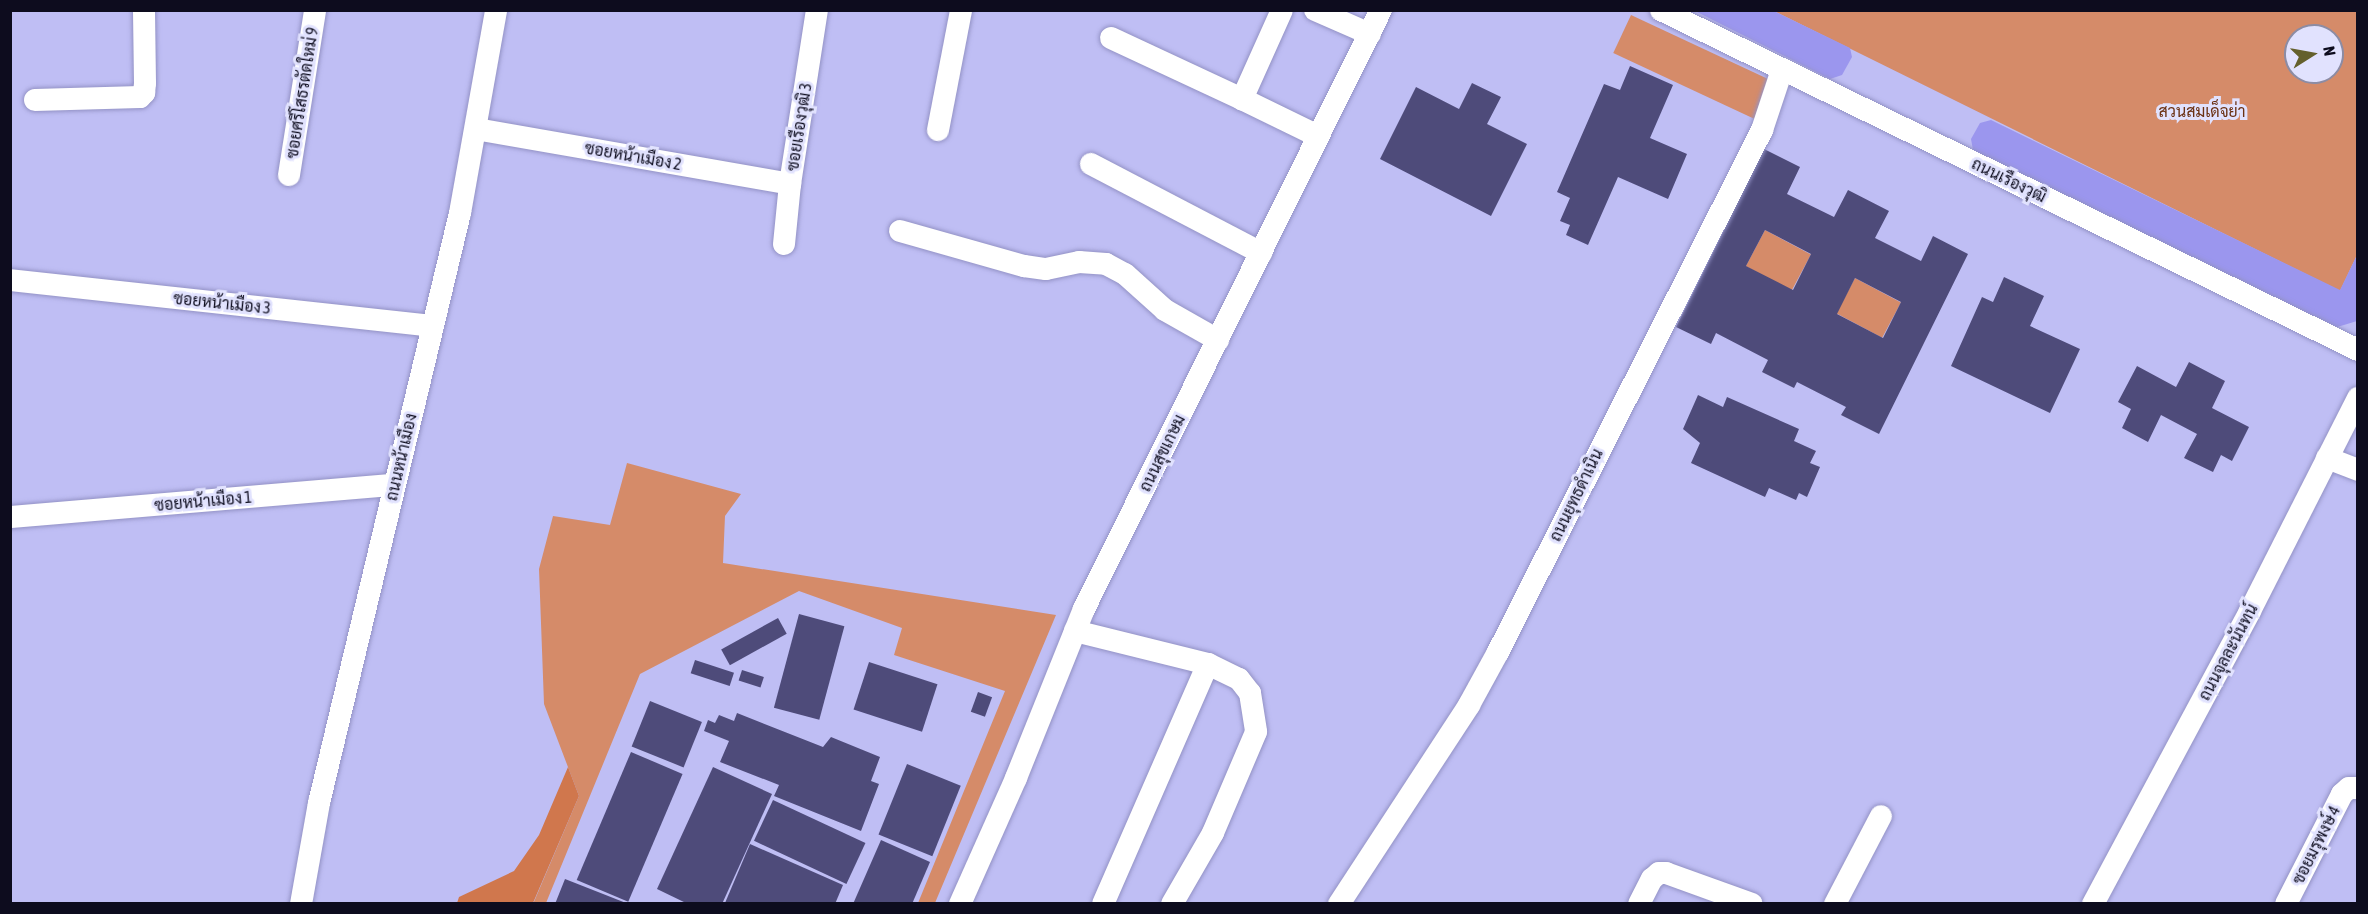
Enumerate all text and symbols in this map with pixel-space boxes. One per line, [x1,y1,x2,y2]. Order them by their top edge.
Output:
north arrow [2284,24,2344,84]
street label: ซอยศรีโสธรตัดใหม่ 9 [282,26,322,160]
text: N [2320,45,2339,57]
street label: ซอยเรืองวุฒิ 3 [783,82,815,172]
park label: สวนสมเด็จย่า [2158,101,2246,121]
street label: ซอยหน้าเมือง 2 [583,138,683,174]
street label: ถนนเรืองวุฒิ [1969,154,2049,206]
street label: ซอยหน้าเมือง 3 [172,288,272,318]
street label: ถนนหน้าเมือง [382,411,420,503]
street label: ถนนสุขเกษม [1135,411,1189,495]
street label: ถนนยุทธดำเนิน [1545,446,1607,544]
street label: ซอยหน้าเมือง 1 [154,487,252,515]
street label: ถนนจุลละนันทน์ [2194,600,2262,704]
street label: ซอยมรุพงษ์ 4 [2288,803,2344,887]

